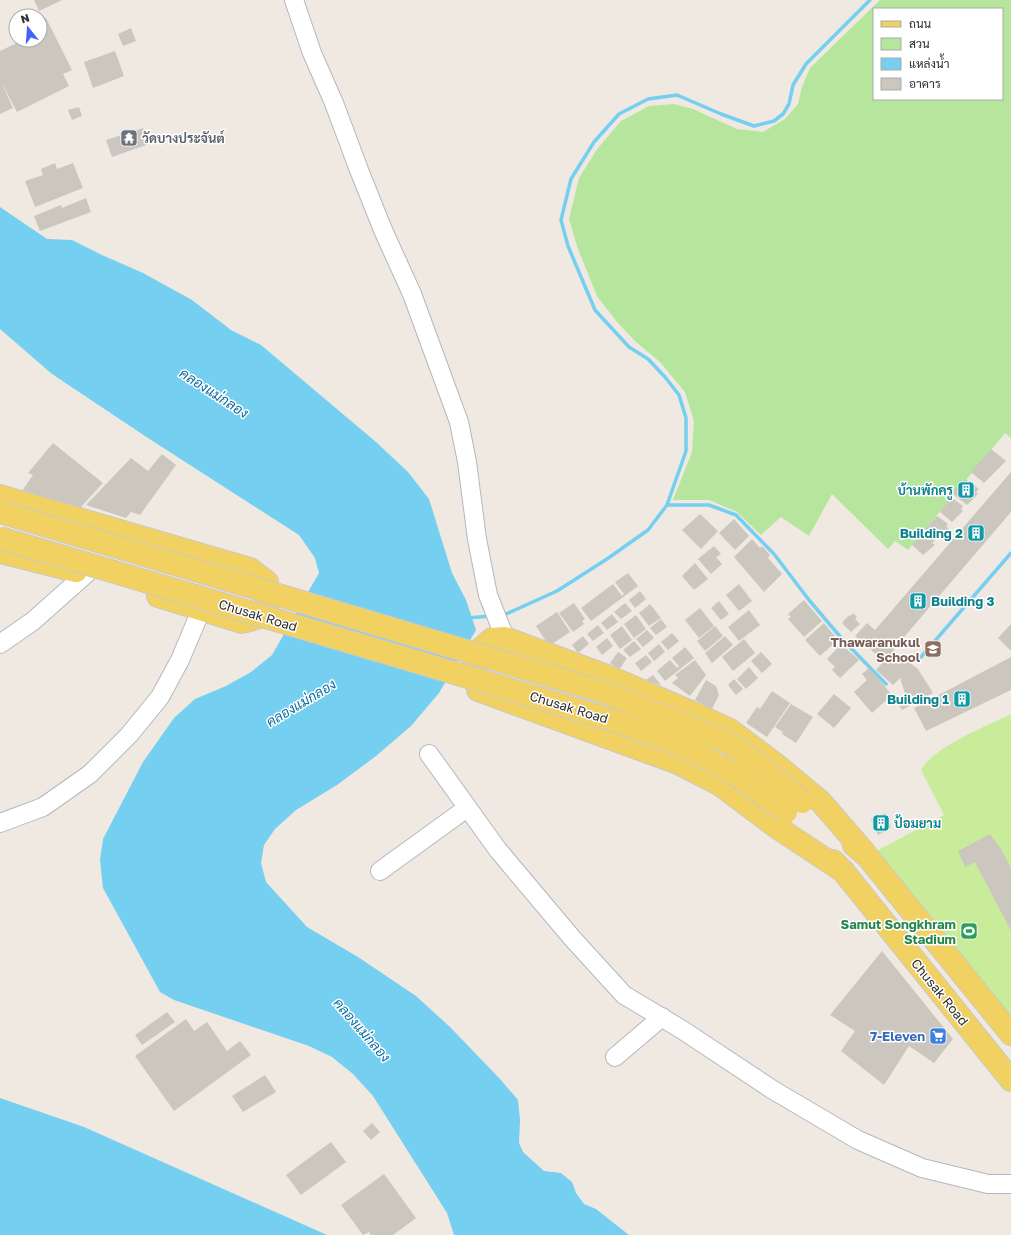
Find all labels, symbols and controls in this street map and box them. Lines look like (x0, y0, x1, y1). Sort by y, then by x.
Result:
north arrow (8, 8, 48, 48)
legend (873, 8, 1003, 100)
text: N (19, 11, 31, 25)
text: ถนน (909, 16, 932, 31)
text: สวน (909, 36, 930, 51)
text: แหล่งน้ำ (909, 53, 949, 71)
text: อาคาร (909, 76, 941, 91)
temple icon: วัดบางประจันต์ (119, 128, 139, 148)
place label: วัดบางประจันต์ (142, 129, 226, 146)
water label: คลองแม่กลอง (177, 364, 252, 421)
building icon: บ้านพักครู (956, 480, 976, 500)
place label: บ้านพักครู (898, 482, 954, 501)
building icon: Building 2 (966, 523, 986, 543)
place label: Building 2 (900, 525, 963, 541)
building icon: Building 3 (908, 591, 928, 611)
place label: Building 3 (931, 593, 994, 609)
street label: Chusak Road (217, 595, 299, 635)
place label: Thawaranukul School (831, 634, 921, 665)
school or university icon: Thawaranukul School (923, 639, 943, 659)
water label: คลองแม่กลอง (263, 675, 339, 730)
street label: Chusak Road (528, 687, 610, 727)
building icon: Building 1 (952, 689, 972, 709)
place label: Building 1 (887, 691, 949, 707)
building icon: ป้อมยาม (871, 813, 891, 833)
place label: ป้อมยาม (894, 814, 941, 831)
place label: Samut Songkhram Stadium (841, 916, 956, 947)
sports icon: Samut Songkhram Stadium (959, 921, 979, 941)
street label: Chusak Road (908, 955, 972, 1029)
water label: คลองแม่กลอง (330, 994, 395, 1065)
supermarket icon: 7-Eleven (928, 1026, 948, 1046)
place label: 7-Eleven (870, 1028, 925, 1044)

